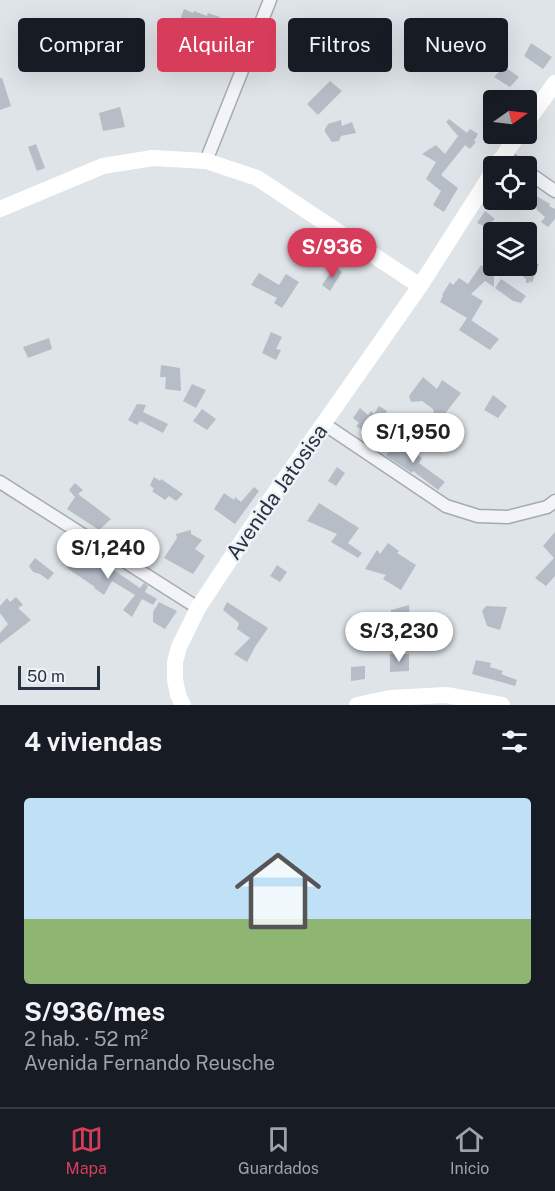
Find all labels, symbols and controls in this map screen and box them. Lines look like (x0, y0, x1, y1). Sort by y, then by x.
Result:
chip: Comprar (18, 18, 145, 72)
chip: Alquilar (157, 18, 276, 72)
chip: Filtros (288, 18, 392, 72)
chip: Nuevo (404, 18, 508, 72)
north arrow (483, 90, 537, 144)
map controls (483, 90, 537, 276)
button: locate (483, 156, 537, 210)
button: layers (483, 222, 537, 276)
pin: S/936 (290, 228, 374, 279)
text: S/936 (301, 235, 363, 259)
pin: S/1,950 (358, 413, 468, 464)
street label: Avenida Jatosisa (221, 419, 333, 564)
text: S/1,950 (375, 420, 451, 444)
pin: S/1,240 (53, 529, 163, 580)
text: S/1,240 (71, 536, 145, 560)
pin: S/3,230 (344, 612, 454, 663)
text: S/3,230 (359, 619, 439, 643)
scale bar (18, 663, 100, 690)
text: 50 m (27, 667, 65, 686)
icon: filters (498, 725, 531, 758)
text: 4 viviendas (24, 726, 162, 757)
icon: home (224, 837, 332, 945)
text: S/936/mes (24, 996, 165, 1027)
text: 2 hab. · 52 m² (24, 1027, 148, 1051)
text: Avenida Fernando Reusche (24, 1051, 275, 1075)
tab: Mapa (66, 1123, 107, 1178)
tab: Guardados (238, 1123, 319, 1178)
tab: Inicio (450, 1123, 489, 1178)

